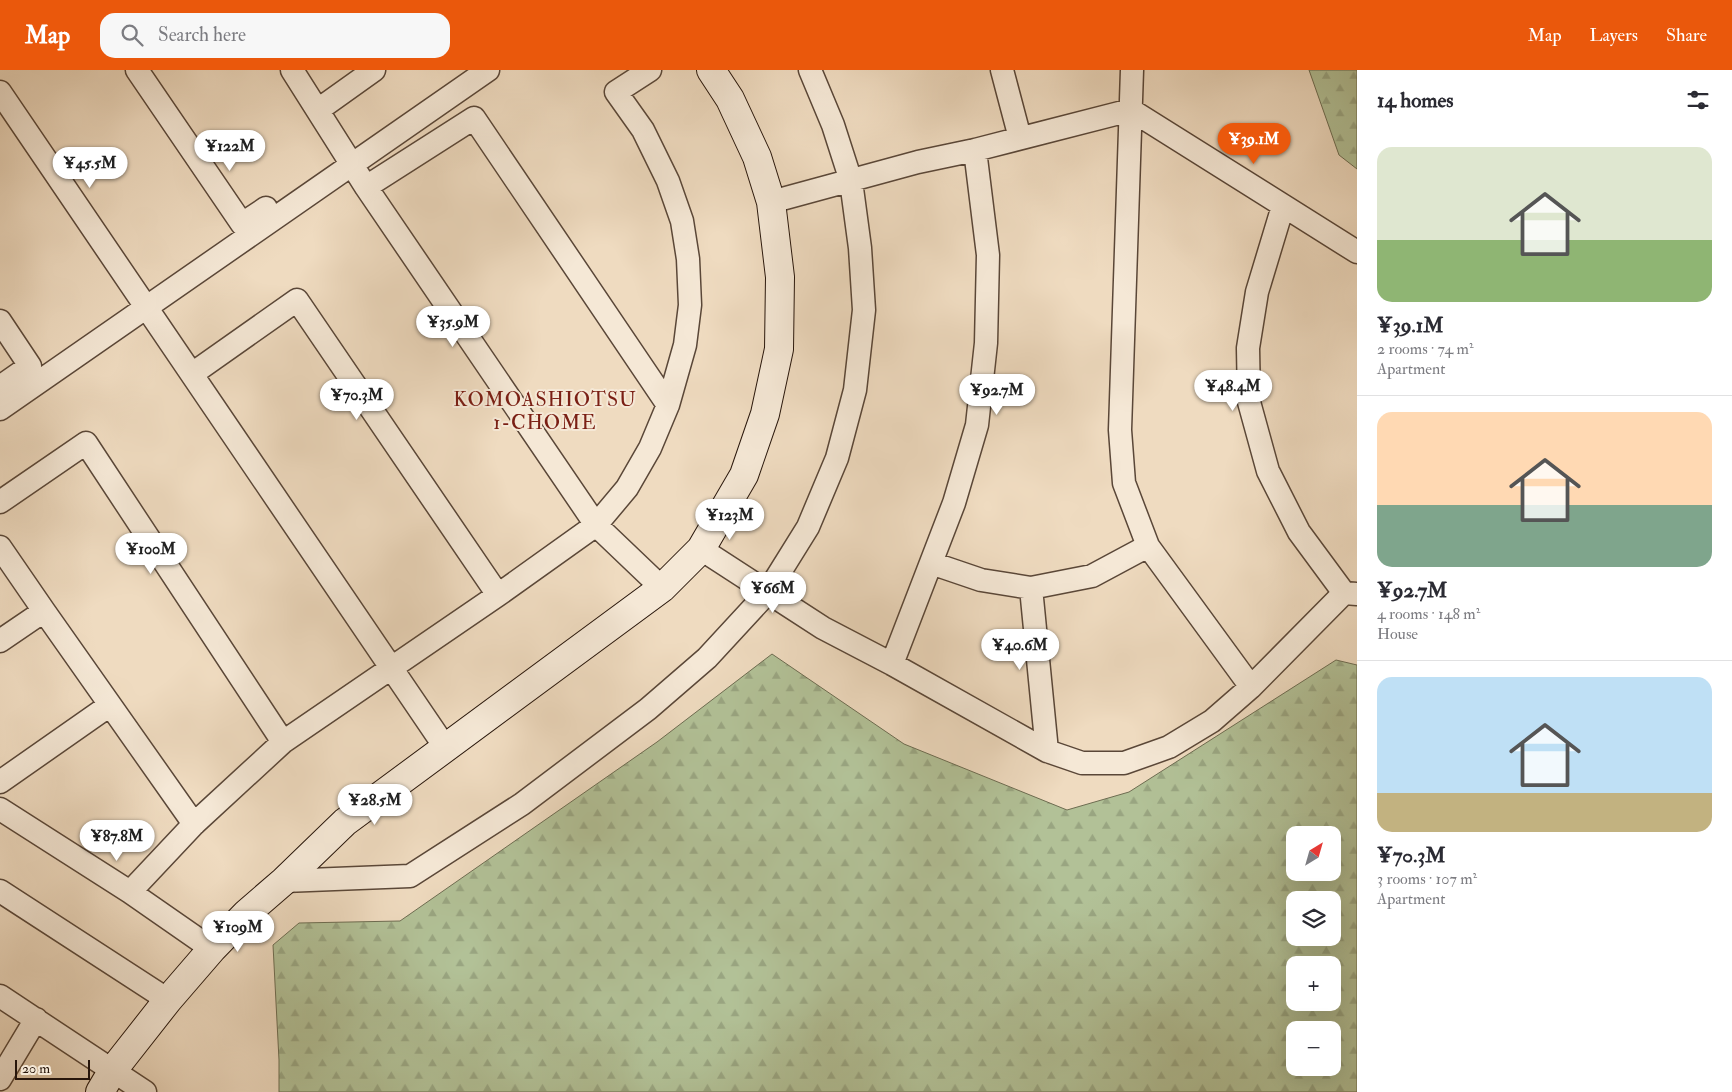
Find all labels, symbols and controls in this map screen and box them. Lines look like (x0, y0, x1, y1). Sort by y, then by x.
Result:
search box (100, 13, 450, 58)
text: Map (25, 20, 70, 51)
icon: search (118, 21, 146, 49)
text: Search here (158, 23, 246, 47)
text: Map (1528, 24, 1562, 47)
text: Layers (1590, 24, 1638, 47)
text: Share (1666, 24, 1707, 47)
icon: filters (1684, 86, 1712, 114)
text: 14 homes (1377, 87, 1454, 114)
pin: ¥39.1M (1213, 122, 1295, 165)
pin: ¥122M (195, 129, 265, 172)
text: ¥39.1M (1229, 129, 1279, 149)
text: ¥122M (205, 136, 255, 156)
pin: ¥45.5M (49, 146, 131, 189)
text: ¥45.5M (64, 153, 116, 173)
icon: home (1500, 179, 1590, 269)
pin: ¥35.9M (412, 306, 494, 348)
text: ¥35.9M (427, 312, 479, 332)
text: ¥39.1M (1377, 312, 1444, 339)
text: 2 rooms · 74 m² (1377, 339, 1473, 359)
text: Apartment (1377, 359, 1445, 379)
pin: ¥48.4M (1192, 370, 1274, 412)
pin: ¥92.7M (956, 374, 1038, 416)
text: ¥48.4M (1205, 376, 1261, 396)
pin: ¥70.3M (316, 378, 398, 421)
text: ¥92.7M (970, 380, 1024, 400)
text: ¥70.3M (331, 385, 383, 405)
district label: KOMOASHIOTSU 1-CHOME (453, 387, 637, 435)
icon: home (1500, 445, 1590, 535)
pin: ¥123M (695, 498, 765, 541)
text: ¥123M (706, 505, 754, 525)
pin: ¥100M (116, 532, 186, 575)
text: ¥100M (126, 539, 176, 559)
pin: ¥66M (743, 572, 803, 614)
text: ¥92.7M (1377, 577, 1447, 604)
text: ¥66M (751, 578, 795, 598)
text: 4 rooms · 148 m² (1377, 604, 1480, 624)
text: House (1377, 624, 1418, 644)
pin: ¥40.6M (979, 628, 1061, 671)
text: ¥40.6M (992, 635, 1048, 655)
icon: home (1500, 710, 1590, 800)
pin: ¥28.5M (334, 784, 416, 826)
text: ¥28.5M (348, 790, 402, 810)
pin: ¥87.8M (76, 820, 158, 862)
text: ¥87.8M (91, 826, 143, 846)
north arrow (1286, 826, 1341, 881)
map controls (1286, 826, 1341, 1076)
text: ¥70.3M (1377, 842, 1446, 869)
text: 3 rooms · 107 m² (1377, 869, 1477, 889)
text: Apartment (1377, 889, 1445, 909)
button: layers (1286, 891, 1341, 946)
pin: ¥109M (203, 910, 273, 953)
text: ¥109M (213, 917, 263, 937)
button: + (1286, 956, 1341, 1011)
button: − (1286, 1021, 1341, 1076)
scale bar (15, 1057, 90, 1080)
text: 20 m (22, 1060, 50, 1077)

